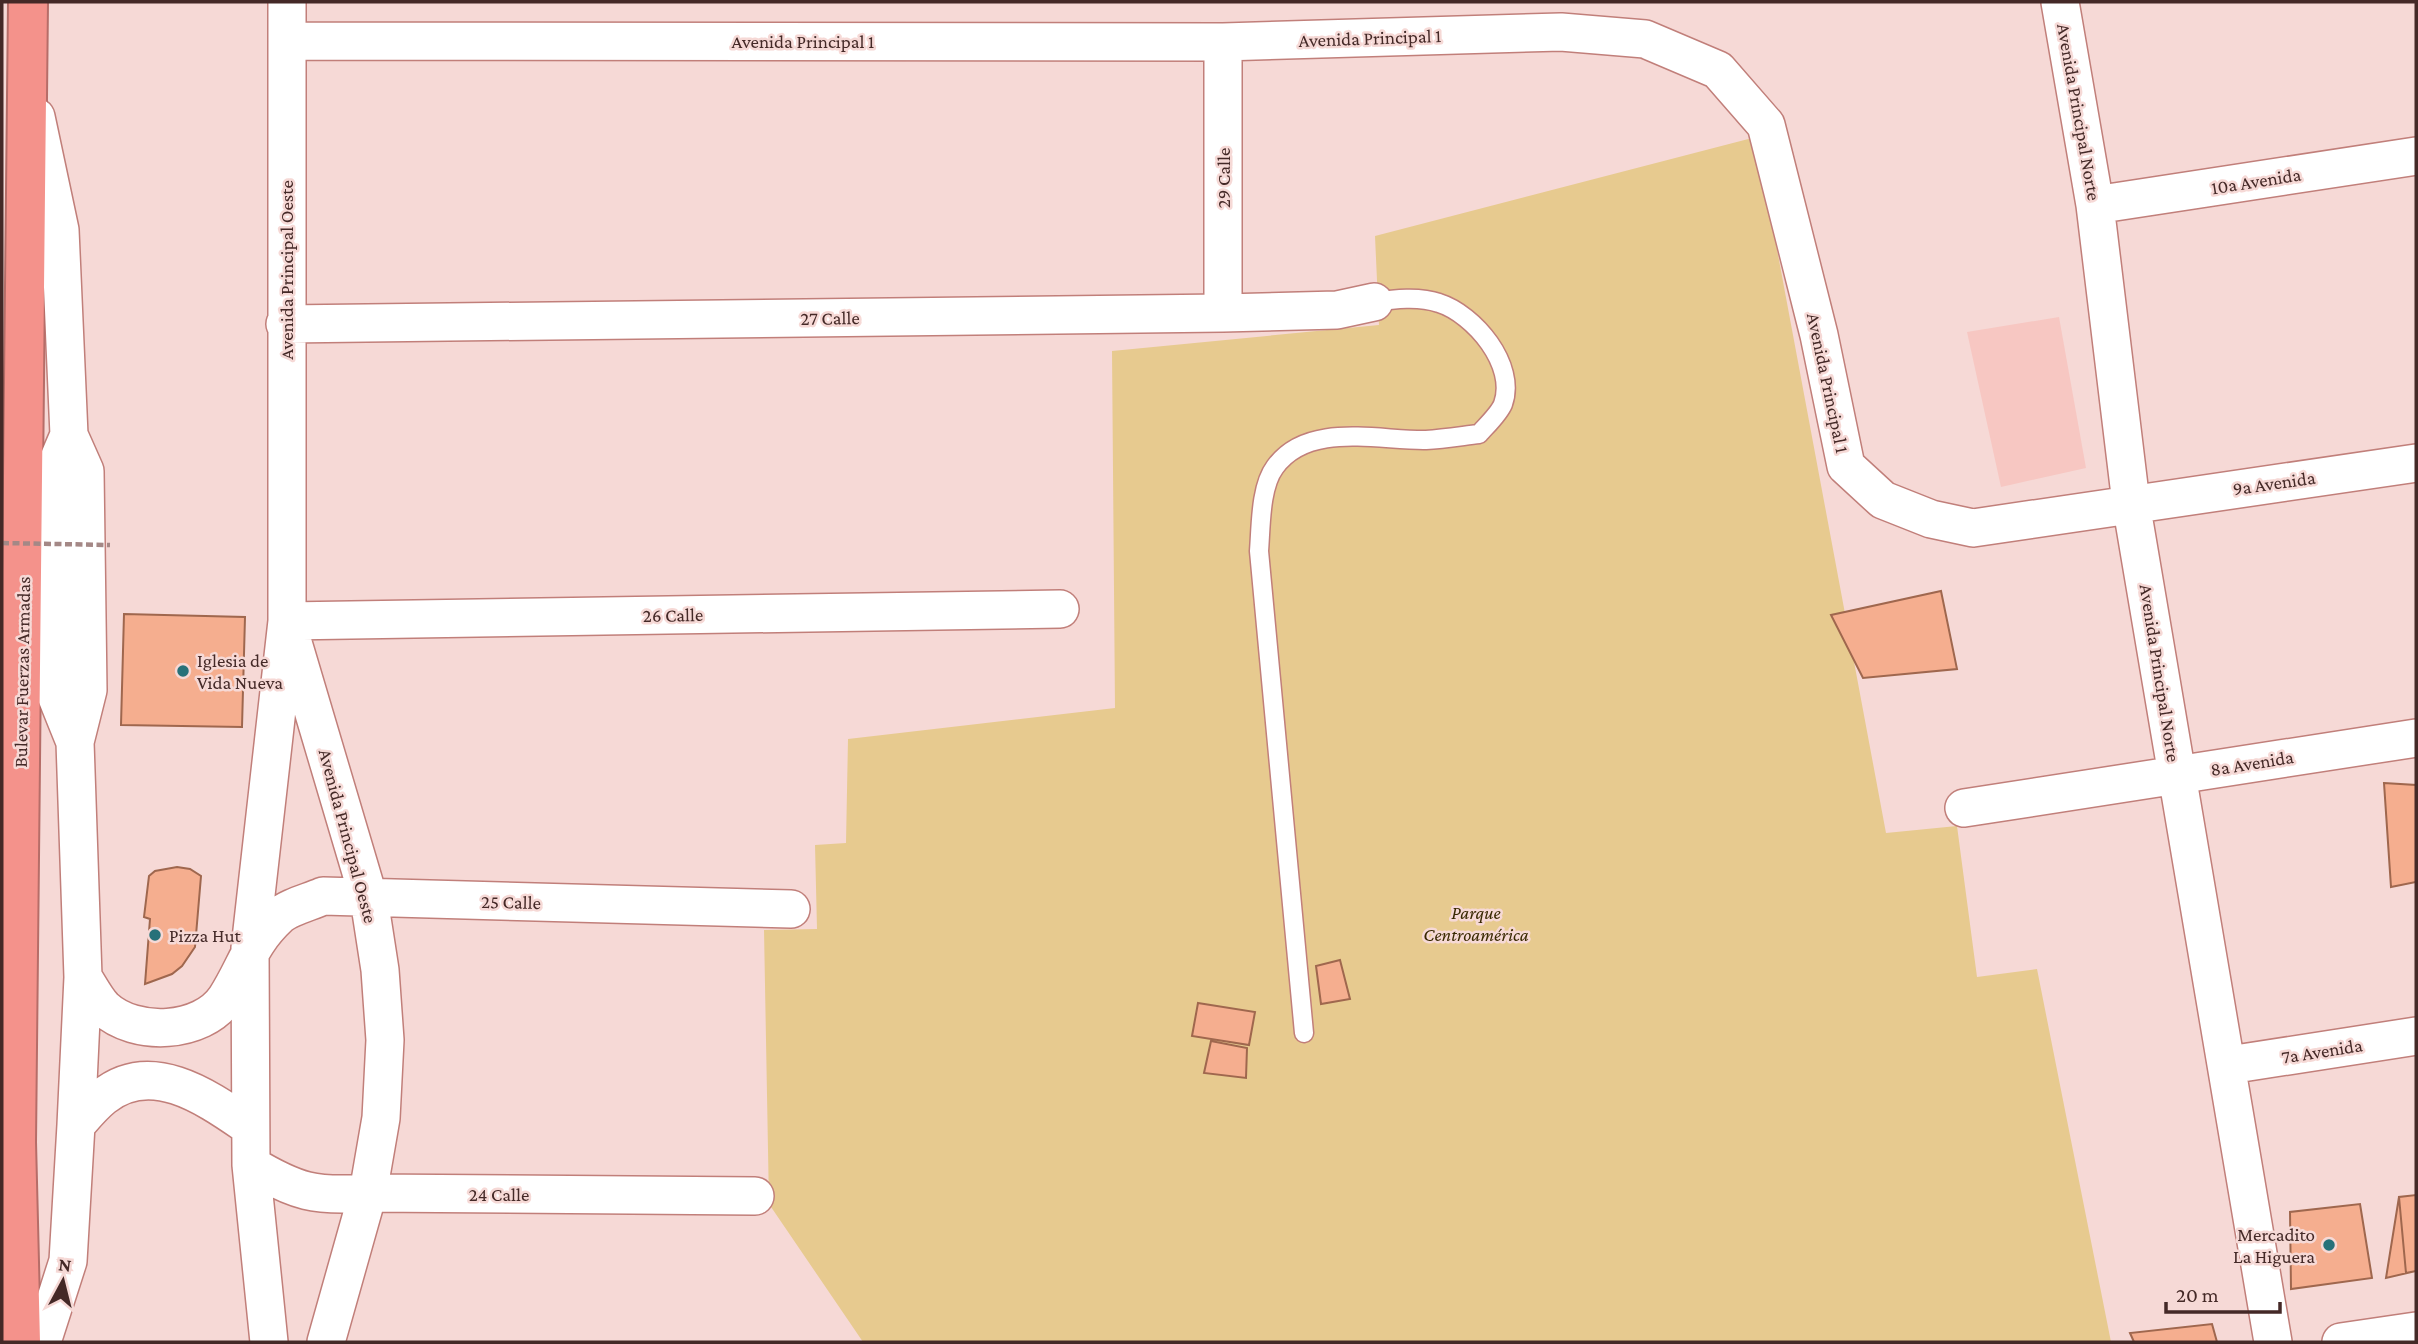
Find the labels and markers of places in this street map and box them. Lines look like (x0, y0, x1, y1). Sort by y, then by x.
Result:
place label: Iglesia de Vida Nueva (197, 650, 283, 693)
marker: Iglesia de Vida Nueva (175, 663, 191, 679)
place label: Pizza Hut (169, 925, 242, 946)
marker: Pizza Hut (147, 927, 163, 943)
place label: Mercadito La Higuera (2233, 1224, 2315, 1267)
marker: Mercadito La Higuera (2321, 1237, 2337, 1253)

